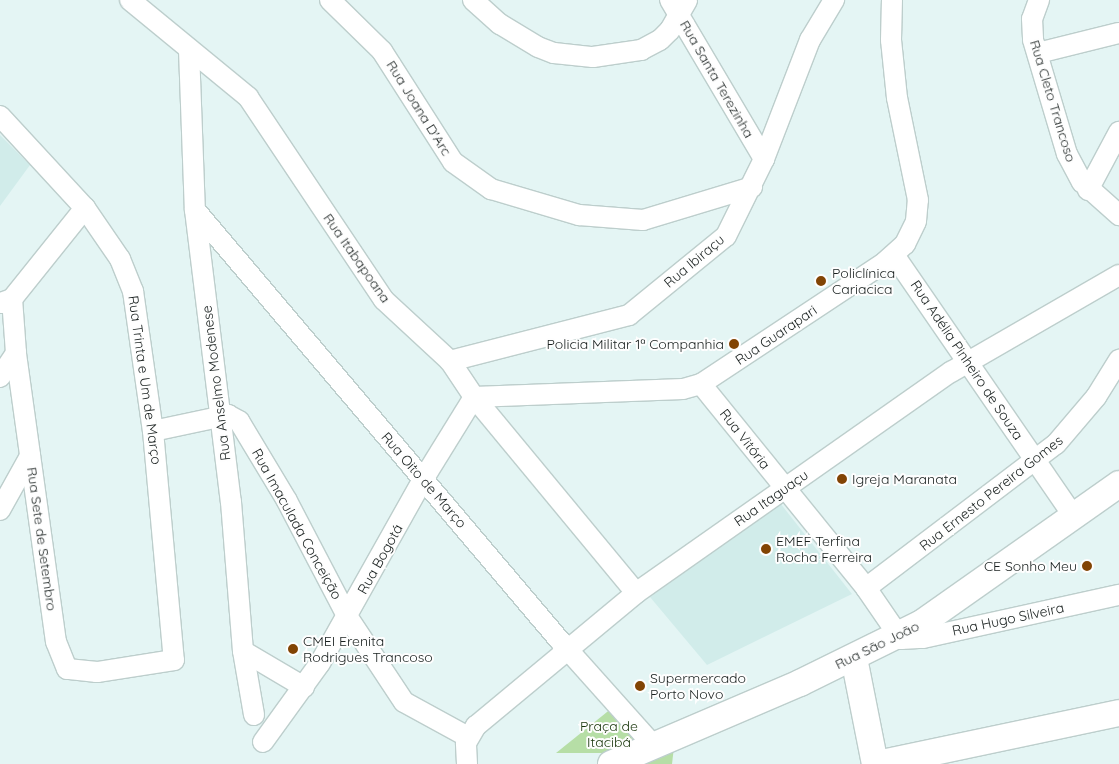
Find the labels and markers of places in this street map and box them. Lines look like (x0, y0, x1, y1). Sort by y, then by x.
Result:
place label: Policlínica Cariacica (832, 265, 895, 298)
marker: Policlínica Cariacica (814, 274, 828, 288)
place label: Policia Militar 1ª Companhia (547, 336, 724, 352)
marker: Policia Militar 1ª Companhia (728, 338, 740, 350)
place label: Igreja Maranata (852, 471, 957, 487)
marker: Igreja Maranata (836, 473, 848, 485)
place label: EMEF Terfina Rocha Ferreira (776, 533, 872, 566)
marker: EMEF Terfina Rocha Ferreira (760, 543, 772, 555)
place label: CE Sonho Meu (984, 558, 1077, 574)
marker: CE Sonho Meu (1081, 560, 1093, 572)
place label: CMEI Erenita Rodrigues Trancoso (303, 633, 433, 666)
marker: CMEI Erenita Rodrigues Trancoso (287, 643, 299, 655)
place label: Supermercado Porto Novo (650, 670, 746, 702)
marker: Supermercado Porto Novo (634, 680, 646, 692)

